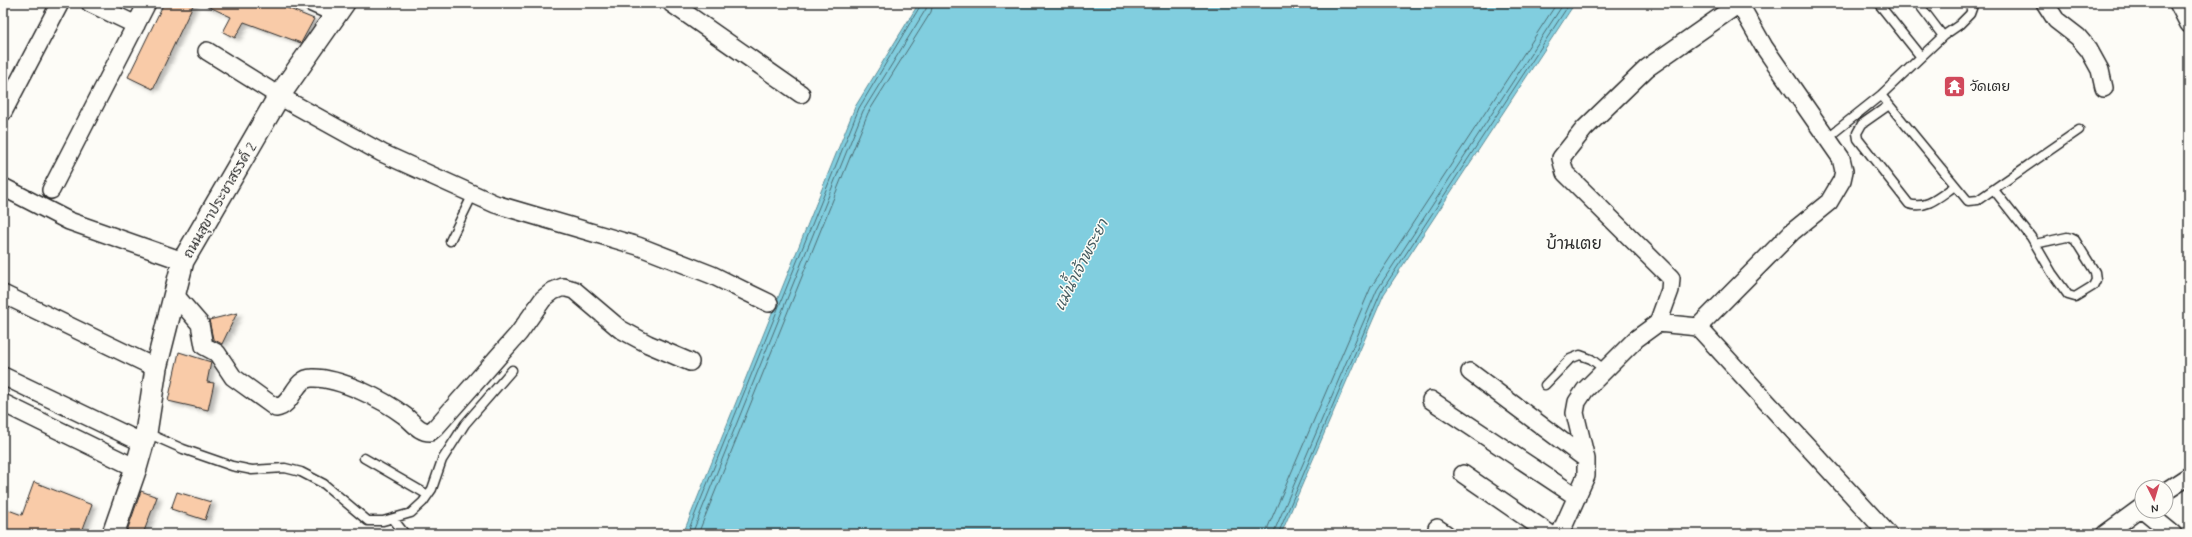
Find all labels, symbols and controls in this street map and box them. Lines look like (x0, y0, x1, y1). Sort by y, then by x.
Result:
temple icon: วัดเตย (1942, 73, 1968, 99)
place label: วัดเตย (1970, 78, 2010, 96)
street label: ถนนสุขาประชาสรรค์ 2 (178, 139, 261, 262)
water label: แม่น้ำเจ้าพระยา (1046, 213, 1114, 314)
district label: บ้านเตย (1546, 233, 1602, 255)
north arrow (2134, 479, 2174, 519)
text: N (2151, 501, 2159, 515)

